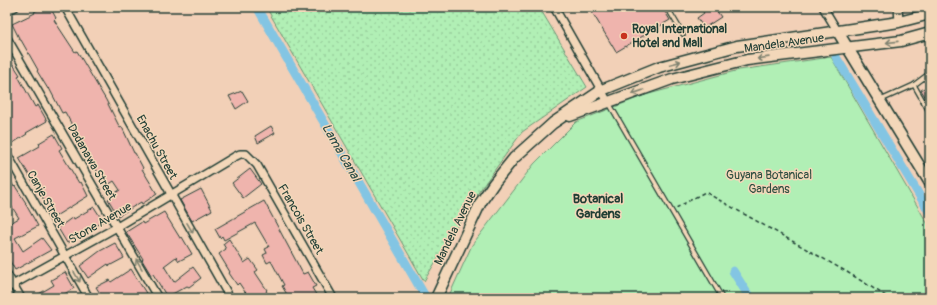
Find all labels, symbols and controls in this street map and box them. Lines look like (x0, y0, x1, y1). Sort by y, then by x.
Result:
place label: Royal International Hotel and Mall (632, 22, 727, 51)
street label: Mandela Avenue (743, 30, 825, 57)
marker: Royal International Hotel and Mall (619, 31, 629, 41)
one-way arrow (886, 39, 899, 46)
one-way arrow (757, 54, 770, 62)
one-way arrow (669, 59, 682, 66)
one-way arrow (632, 88, 644, 96)
street label: Enachu Street (133, 112, 181, 182)
water label: Lama Canal (318, 121, 365, 186)
street label: Dadanawa Street (64, 122, 119, 203)
street label: Canje Street (23, 168, 68, 231)
park label: Guyana Botanical Gardens (726, 168, 812, 197)
street label: Francois Street (274, 181, 327, 257)
street label: Mandela Avenue (431, 189, 480, 268)
district label: Botanical Gardens (573, 191, 623, 222)
street label: Stone Avenue (66, 199, 135, 248)
one-way arrow (186, 222, 194, 234)
one-way arrow (134, 258, 142, 270)
one-way arrow (73, 271, 81, 283)

